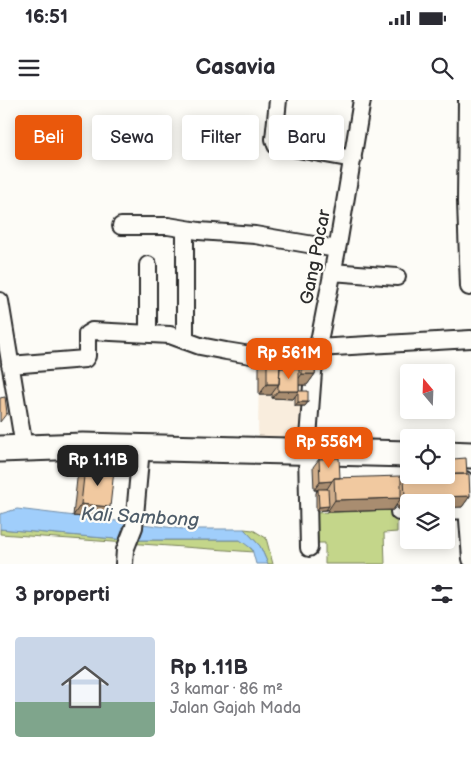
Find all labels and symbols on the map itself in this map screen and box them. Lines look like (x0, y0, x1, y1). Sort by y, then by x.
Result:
street label: Gang Pacar (296, 207, 335, 306)
pin: Rp 561M (243, 338, 335, 380)
north arrow (400, 364, 455, 419)
pin: Rp 556M (283, 426, 375, 469)
pin: Rp 1.11B (46, 444, 150, 487)
water label: Kali Sambong (80, 503, 200, 532)

